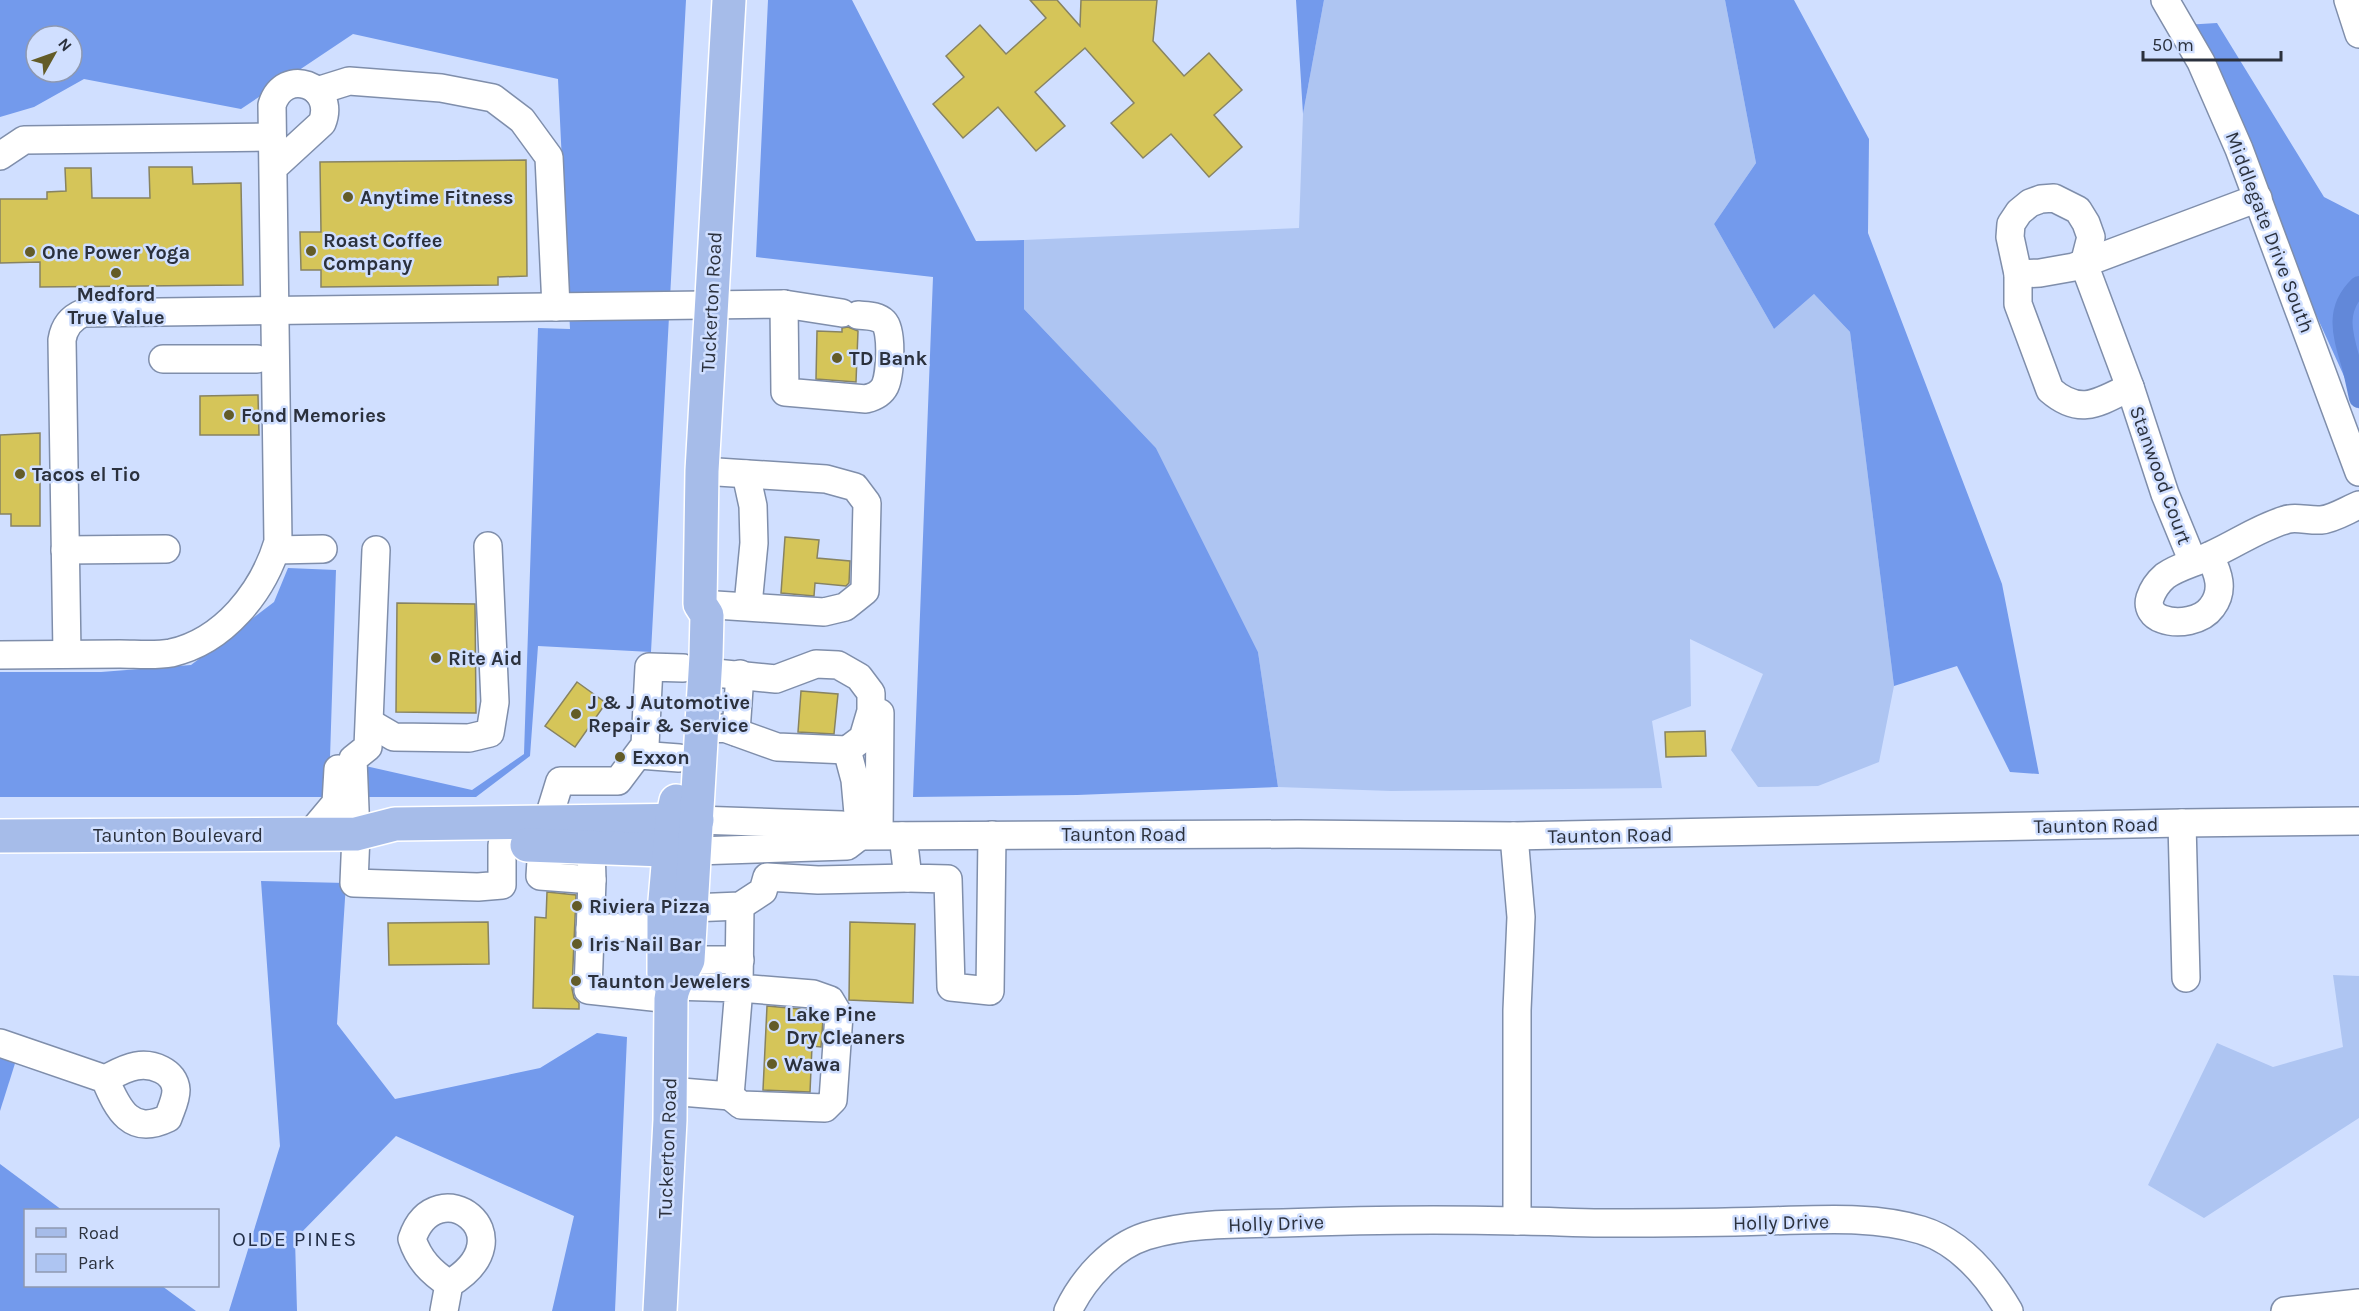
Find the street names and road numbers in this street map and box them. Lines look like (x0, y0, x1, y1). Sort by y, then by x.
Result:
street label: Middlegate Drive South (2221, 128, 2319, 336)
street label: Tuckerton Road (696, 231, 727, 373)
street label: Stanwood Court (2125, 403, 2196, 548)
street label: Taunton Road (2033, 813, 2159, 838)
street label: Taunton Road (1062, 823, 1186, 846)
street label: Taunton Road (1547, 823, 1673, 848)
street label: Taunton Boulevard (93, 824, 263, 847)
street label: Tuckerton Road (654, 1077, 681, 1219)
street label: Holly Drive (1228, 1210, 1325, 1237)
street label: Holly Drive (1733, 1210, 1829, 1235)

